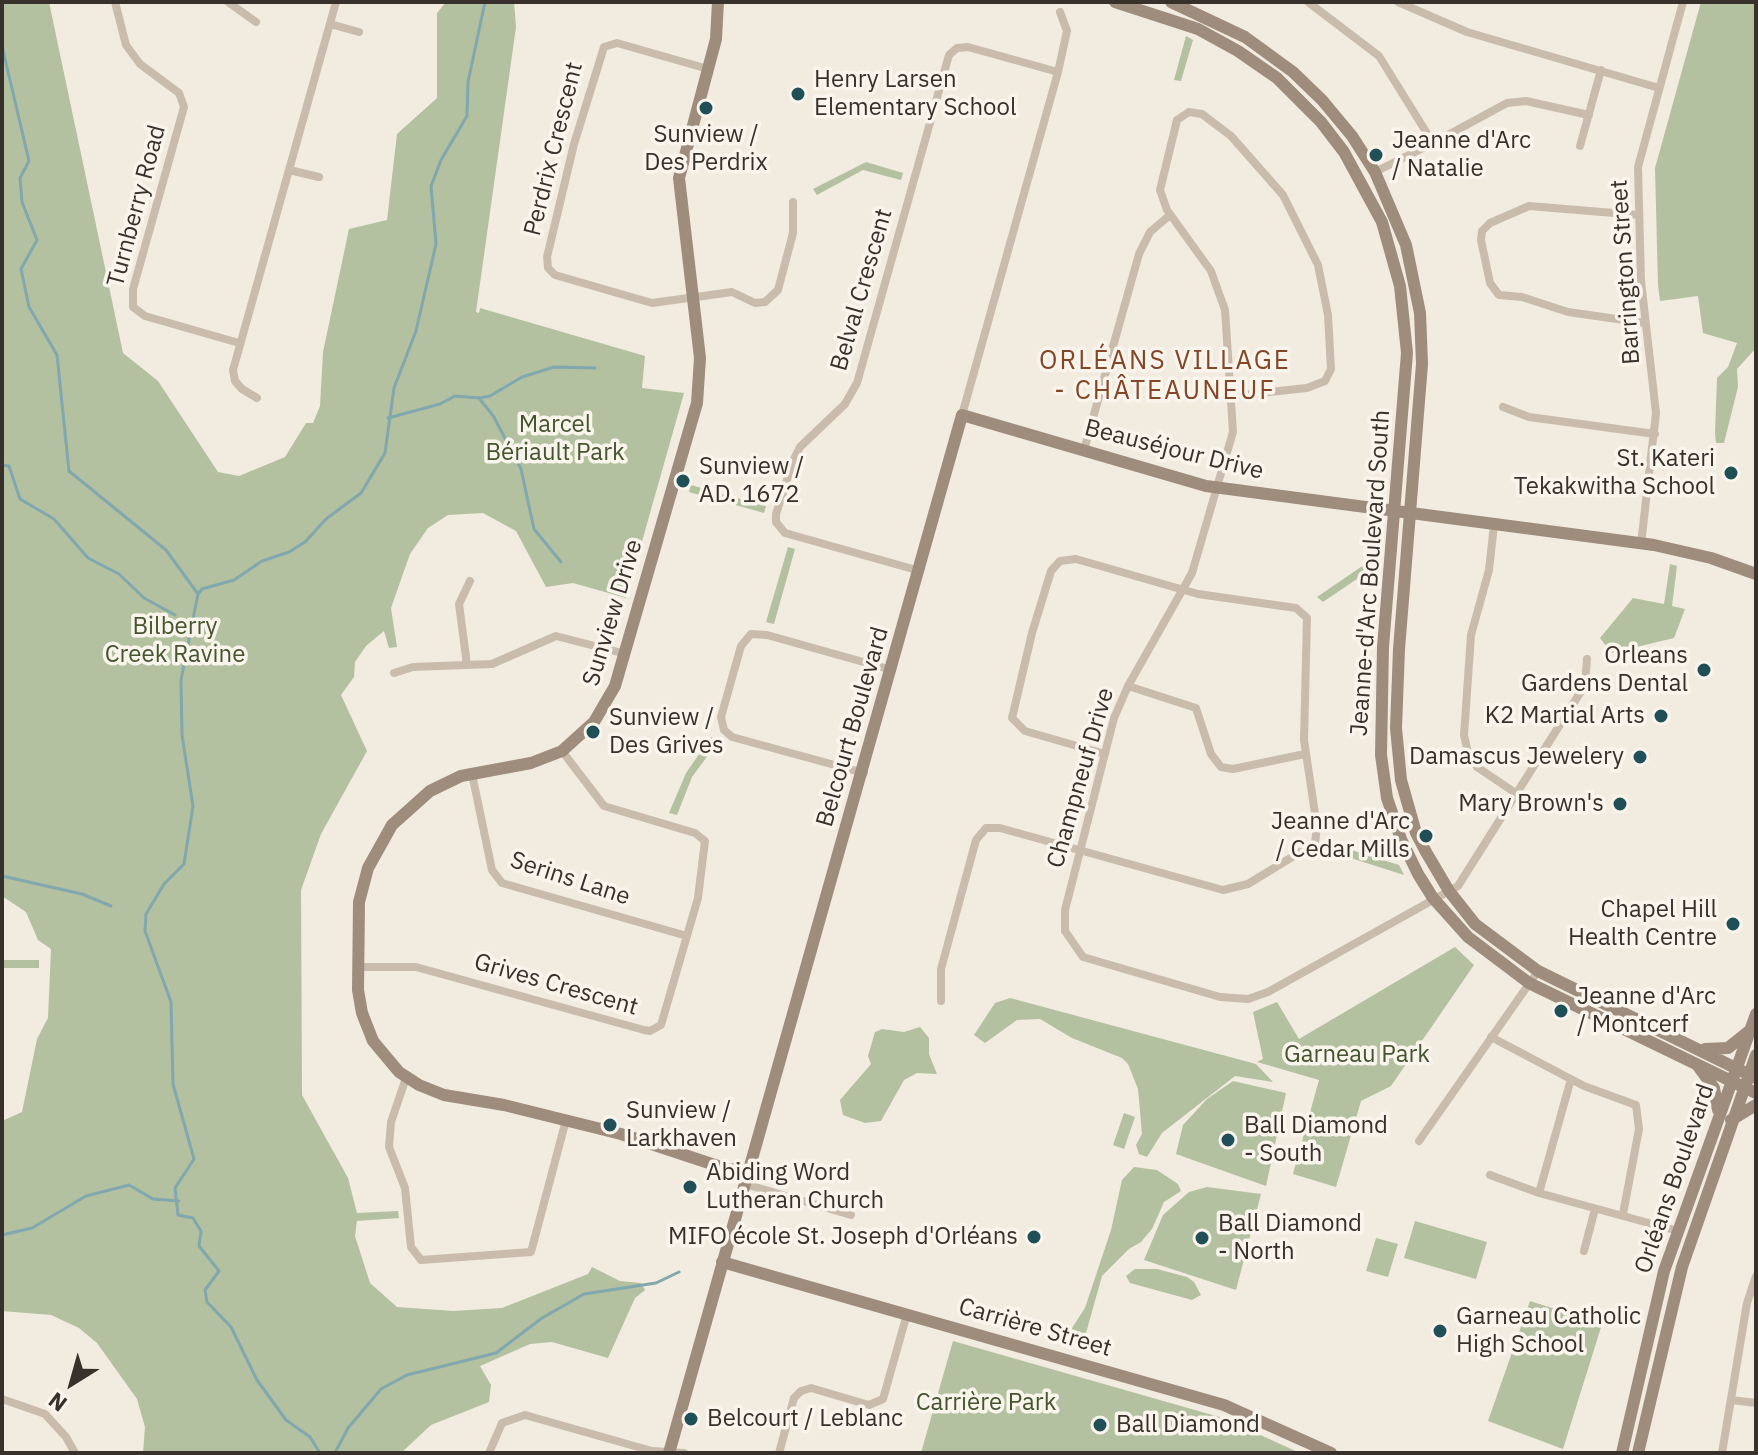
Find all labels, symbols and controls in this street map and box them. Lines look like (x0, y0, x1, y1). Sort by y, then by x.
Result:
street label: Perdrix Crescent (518, 59, 590, 239)
place label: Henry Larsen Elementary School (814, 66, 1016, 122)
marker: Henry Larsen Elementary School (789, 85, 807, 103)
marker: Sunview / Des Perdrix (697, 99, 715, 117)
place label: Sunview / Des Perdrix (644, 121, 768, 177)
street label: Turnberry Road (102, 122, 172, 290)
place label: Jeanne d'Arc / Natalie (1392, 127, 1531, 183)
marker: Jeanne d'Arc / Natalie (1367, 146, 1385, 164)
street label: Barrington Street (1605, 179, 1647, 365)
street label: Belval Crescent (825, 206, 899, 374)
district label: ORLÉANS VILLAGE - CHÂTEAUNEUF (1039, 345, 1291, 406)
street label: Jeanne-d'Arc Boulevard South (1345, 409, 1397, 737)
park label: Marcel Bériault Park (485, 411, 625, 467)
street label: Beauséjour Drive (1082, 414, 1266, 486)
place label: St. Kateri Tekakwitha School (1514, 445, 1715, 501)
place label: Sunview / AD. 1672 (699, 453, 804, 509)
marker: St. Kateri Tekakwitha School (1722, 464, 1740, 482)
marker: Sunview / AD. 1672 (674, 472, 692, 490)
street label: Sunview Drive (577, 536, 649, 690)
park label: Bilberry Creek Ravine (105, 613, 245, 669)
street label: Belcourt Boulevard (811, 624, 895, 830)
place label: Orleans Gardens Dental (1521, 642, 1688, 698)
marker: Orleans Gardens Dental (1695, 661, 1713, 679)
street label: Champneuf Drive (1042, 685, 1120, 871)
place label: K2 Martial Arts (1485, 702, 1645, 730)
place label: Sunview / Des Grives (609, 704, 724, 760)
marker: K2 Martial Arts (1652, 707, 1670, 725)
marker: Sunview / Des Grives (584, 723, 602, 741)
place label: Damascus Jewelery (1409, 743, 1624, 771)
marker: Damascus Jewelery (1631, 748, 1649, 766)
place label: Mary Brown's (1458, 790, 1604, 818)
marker: Mary Brown's (1611, 795, 1629, 813)
place label: Jeanne d'Arc / Cedar Mills (1271, 808, 1410, 864)
marker: Jeanne d'Arc / Cedar Mills (1417, 827, 1435, 845)
street label: Serins Lane (506, 846, 634, 912)
place label: Chapel Hill Health Centre (1568, 896, 1717, 952)
marker: Chapel Hill Health Centre (1724, 915, 1742, 933)
street label: Grives Crescent (471, 948, 641, 1022)
place label: Jeanne d'Arc / Montcerf (1577, 983, 1716, 1039)
marker: Jeanne d'Arc / Montcerf (1552, 1002, 1570, 1020)
park label: Garneau Park (1284, 1041, 1430, 1069)
street label: Orléans Boulevard (1629, 1080, 1721, 1278)
place label: Sunview / Larkhaven (626, 1097, 737, 1153)
place label: Ball Diamond - South (1244, 1112, 1388, 1168)
marker: Sunview / Larkhaven (601, 1116, 619, 1134)
marker: Ball Diamond - South (1219, 1131, 1237, 1149)
place label: Abiding Word Lutheran Church (706, 1159, 884, 1215)
marker: Abiding Word Lutheran Church (681, 1178, 699, 1196)
place label: Ball Diamond - North (1218, 1210, 1362, 1266)
place label: MIFO école St. Joseph d'Orléans (668, 1223, 1018, 1251)
marker: MIFO école St. Joseph d'Orléans (1025, 1228, 1043, 1246)
marker: Ball Diamond - North (1193, 1229, 1211, 1247)
street label: Carrière Street (955, 1292, 1115, 1364)
place label: Garneau Catholic High School (1456, 1303, 1641, 1359)
marker: Garneau Catholic High School (1431, 1322, 1449, 1340)
north arrow (32, 1343, 112, 1423)
text: N (42, 1386, 72, 1419)
park label: Carrière Park (916, 1389, 1056, 1417)
place label: Belcourt / Leblanc (707, 1405, 903, 1433)
marker: Belcourt / Leblanc (682, 1410, 700, 1428)
place label: Ball Diamond (1116, 1411, 1260, 1439)
marker: Ball Diamond (1091, 1416, 1109, 1434)

